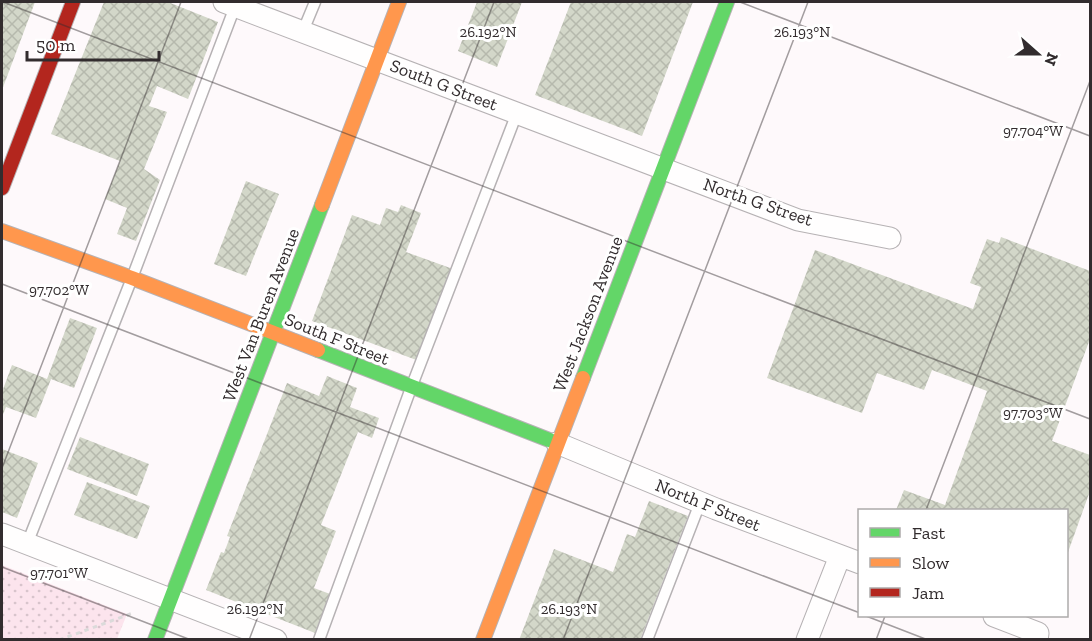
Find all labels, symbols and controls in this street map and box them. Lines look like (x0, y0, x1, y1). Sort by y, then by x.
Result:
text: 26.192°N (459, 23, 517, 41)
text: 26.193°N (774, 23, 830, 41)
scale bar (27, 24, 159, 62)
north arrow (1008, 24, 1068, 84)
text: 50 m (36, 34, 76, 56)
text: N (1040, 50, 1063, 68)
street label: South G Street (387, 54, 501, 116)
text: 97.704°W (1003, 122, 1063, 140)
street label: North G Street (700, 173, 816, 231)
street label: West Van Buren Avenue (218, 225, 304, 405)
street label: West Jackson Avenue (548, 233, 628, 395)
text: 97.702°W (29, 281, 89, 299)
street label: South F Street (282, 308, 393, 370)
text: 97.703°W (1003, 404, 1063, 422)
street label: North F Street (652, 474, 764, 536)
legend (858, 509, 1068, 617)
text: Fast (912, 522, 945, 544)
text: Slow (912, 552, 949, 574)
text: 97.701°W (30, 564, 88, 582)
text: Jam (912, 582, 944, 604)
text: 26.192°N (226, 600, 284, 618)
text: 26.193°N (541, 600, 597, 618)

